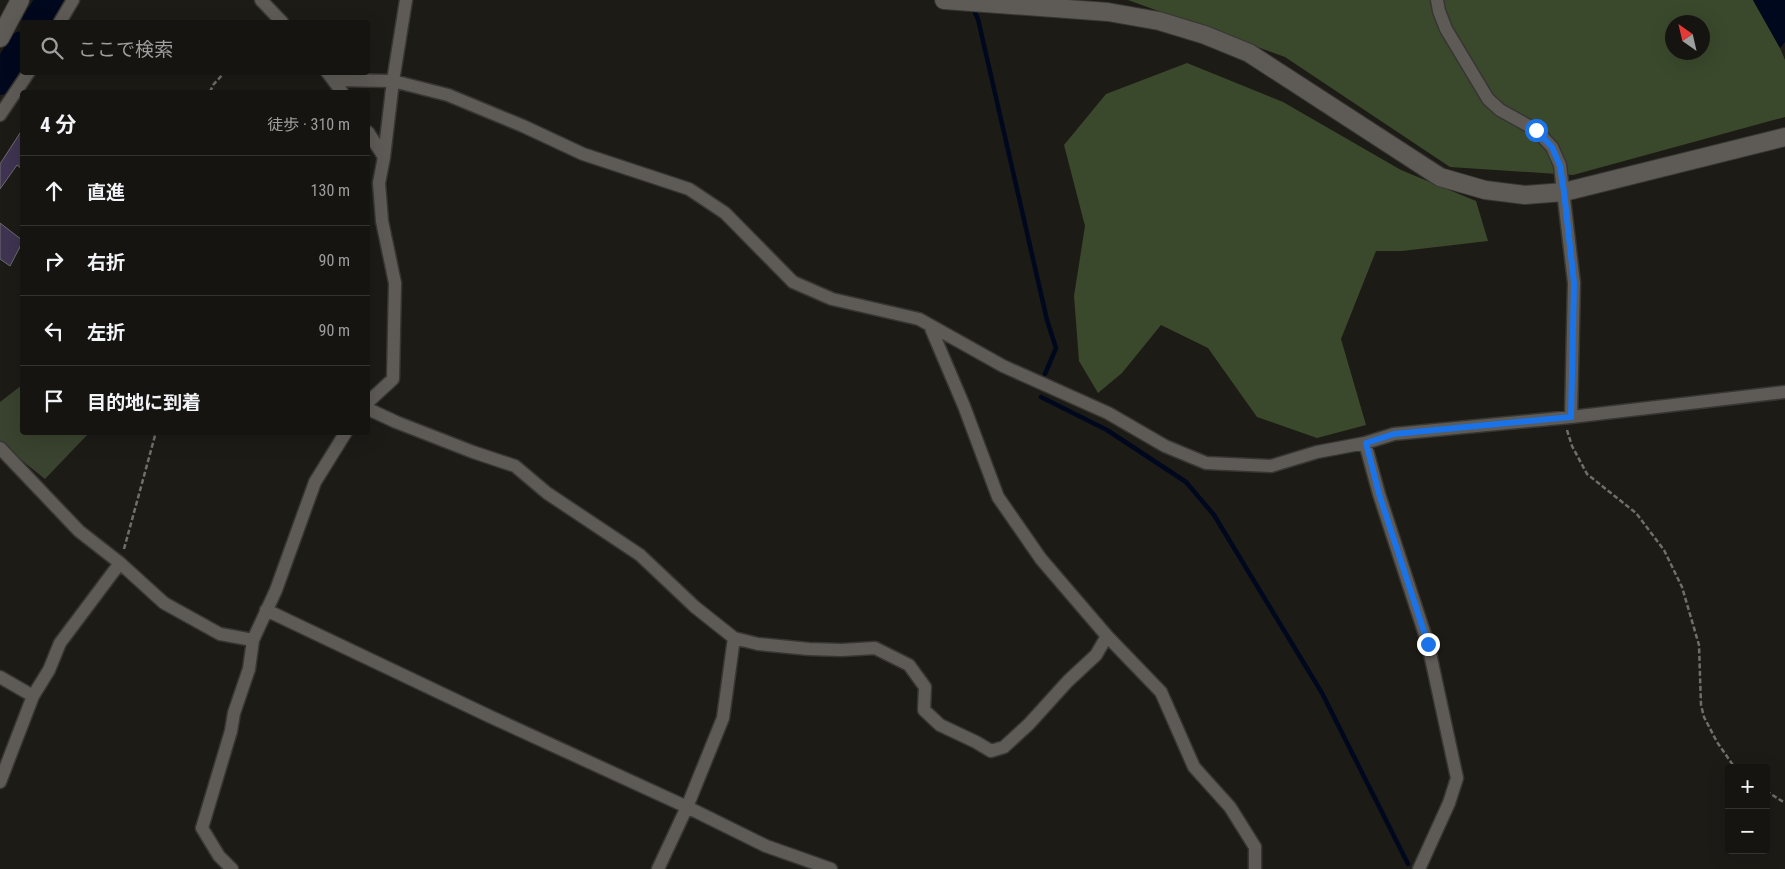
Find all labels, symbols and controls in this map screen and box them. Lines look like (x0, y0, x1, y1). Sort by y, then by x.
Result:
north arrow (1665, 15, 1710, 60)
search box (20, 20, 370, 75)
icon: search (38, 34, 66, 62)
text: ここで検索 (78, 38, 173, 61)
text: 4 分 (40, 113, 76, 137)
text: 徒歩 · 310 m (267, 115, 350, 134)
route start (1525, 119, 1548, 142)
icon: ahead (40, 177, 68, 205)
text: 直進 (87, 181, 125, 204)
text: 130 m (311, 181, 350, 200)
icon: right (40, 247, 68, 275)
text: 右折 (87, 251, 125, 274)
text: 90 m (318, 251, 350, 270)
icon: left (40, 317, 68, 345)
text: 左折 (87, 321, 125, 344)
text: 90 m (318, 321, 350, 340)
icon: arrive (40, 387, 68, 415)
text: 目的地に到着 (87, 391, 201, 414)
route end (1417, 633, 1440, 656)
map controls (1725, 764, 1770, 854)
button: + (1725, 764, 1770, 809)
button: − (1725, 809, 1770, 854)

